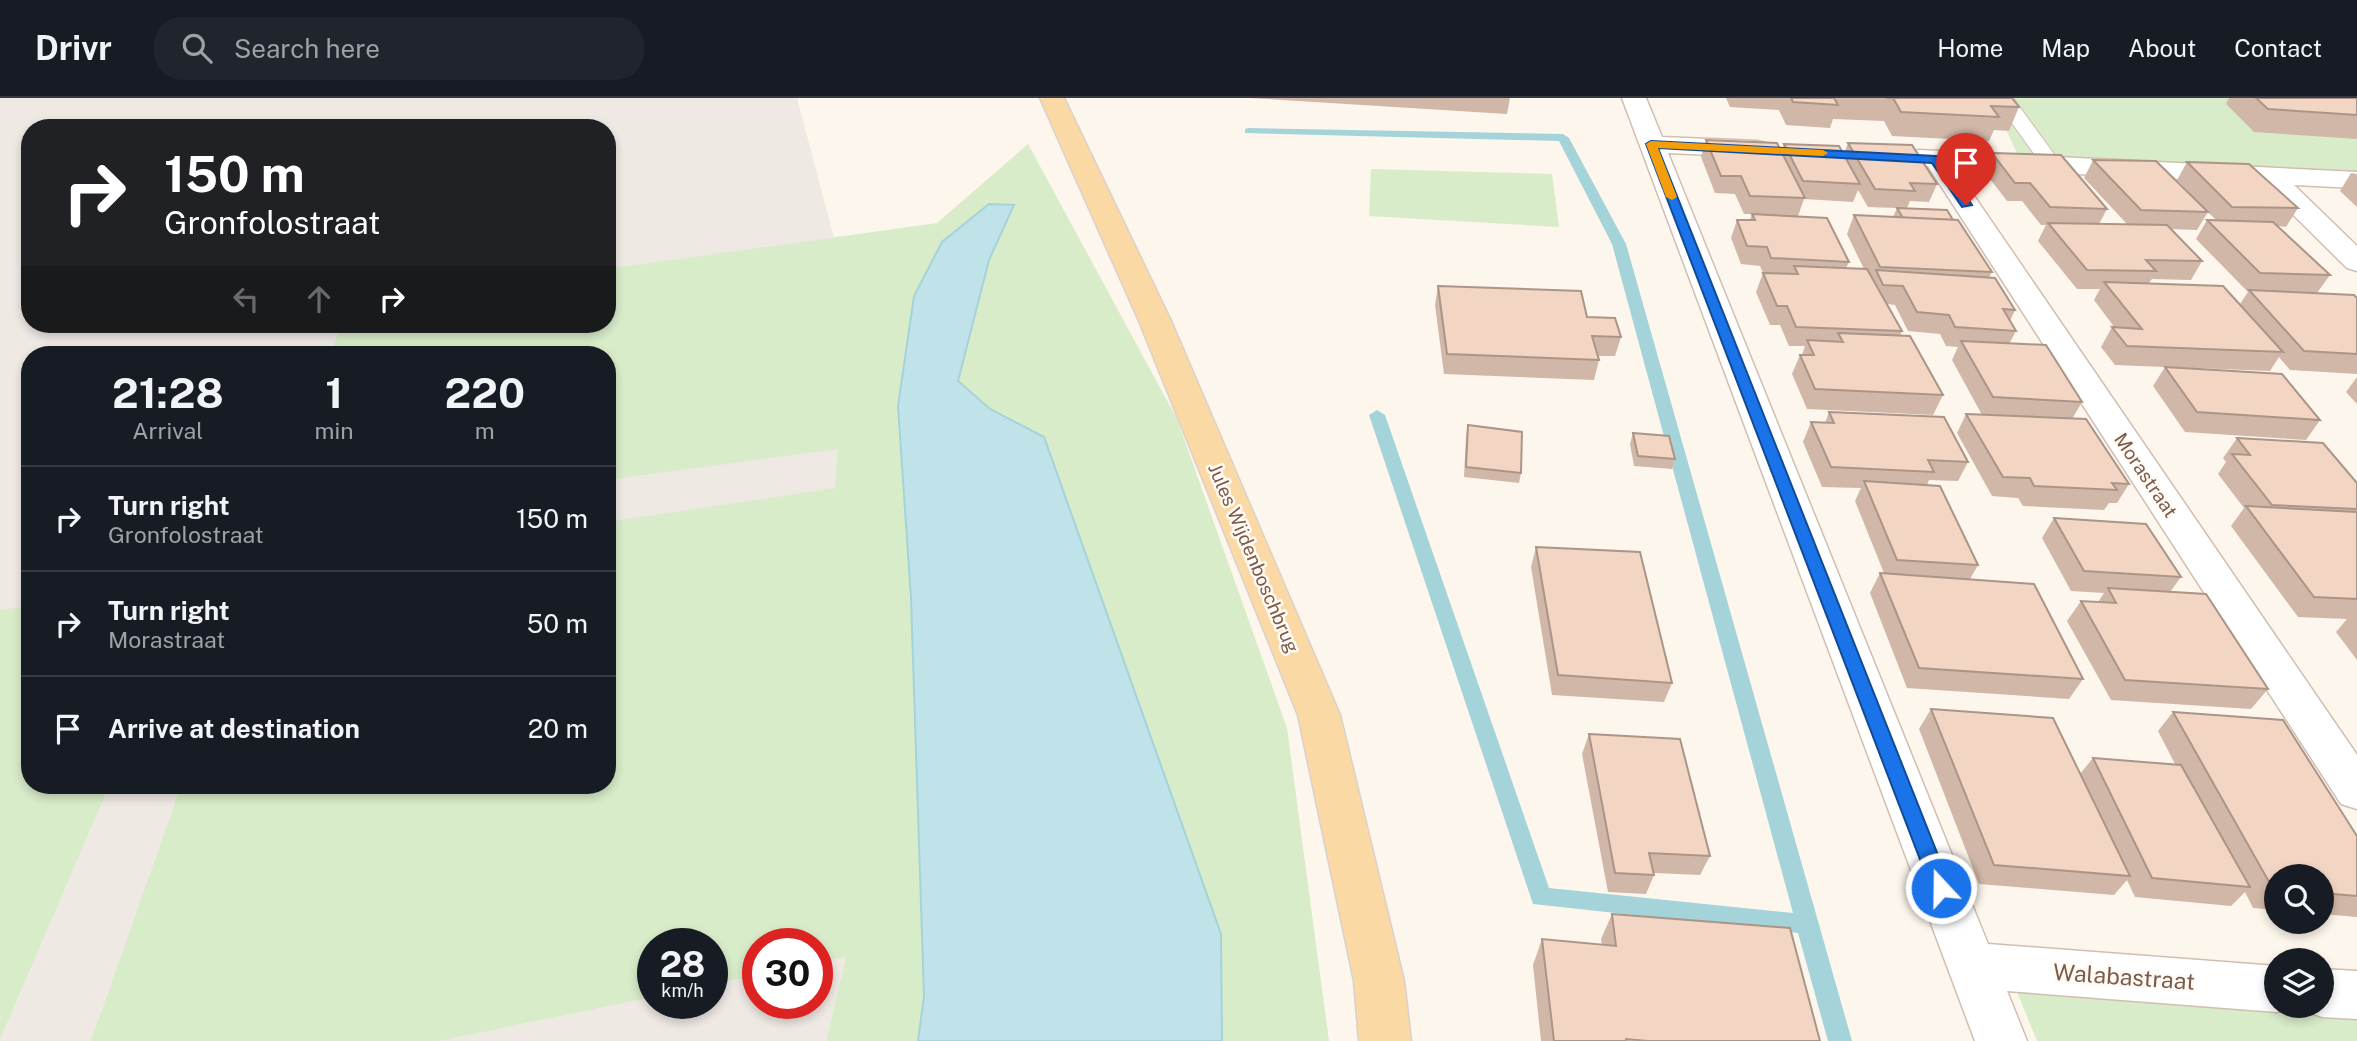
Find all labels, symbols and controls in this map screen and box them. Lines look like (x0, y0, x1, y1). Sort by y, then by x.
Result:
search box (154, 17, 644, 80)
text: Drivr (35, 29, 112, 67)
icon: search (178, 29, 216, 67)
text: Search here (234, 33, 380, 64)
text: Home (1937, 34, 2003, 62)
text: Map (2041, 34, 2090, 62)
text: About (2128, 34, 2196, 62)
text: Contact (2234, 34, 2322, 62)
pin (1936, 133, 1996, 205)
icon: arrive (1947, 144, 1985, 182)
text: 150 m (164, 145, 305, 203)
icon: right (49, 147, 140, 238)
text: Gronfolostraat (164, 204, 381, 241)
icon: left (227, 280, 265, 318)
icon: ahead (300, 280, 338, 318)
icon: right (373, 280, 411, 318)
text: 21:28 (112, 368, 224, 417)
text: 1 (325, 368, 343, 417)
text: 220 (445, 368, 525, 417)
text: Arrival (132, 417, 203, 444)
text: min (315, 417, 354, 444)
text: m (475, 417, 495, 444)
street label: Morastraat (2110, 429, 2182, 521)
street label: Jules Wijdenboschbrug (1204, 460, 1304, 656)
text: Turn right (108, 490, 230, 521)
icon: right (49, 500, 87, 538)
text: 150 m (516, 503, 588, 534)
text: Gronfolostraat (108, 521, 264, 548)
text: Turn right (108, 595, 230, 626)
icon: right (49, 605, 87, 643)
text: 50 m (527, 608, 588, 639)
text: Morastraat (108, 626, 225, 653)
icon: arrive (49, 710, 87, 748)
text: Arrive at destination (108, 713, 360, 744)
text: 20 m (528, 713, 588, 744)
position arrow (1904, 851, 1978, 925)
map controls (2264, 864, 2334, 1018)
button: search (2264, 864, 2334, 934)
speed limit sign: 30 (742, 928, 833, 1019)
text: 28 (660, 944, 705, 985)
button: layers (2264, 948, 2334, 1018)
street label: Walabastraat (2052, 958, 2196, 995)
text: km/h (661, 980, 704, 1001)

